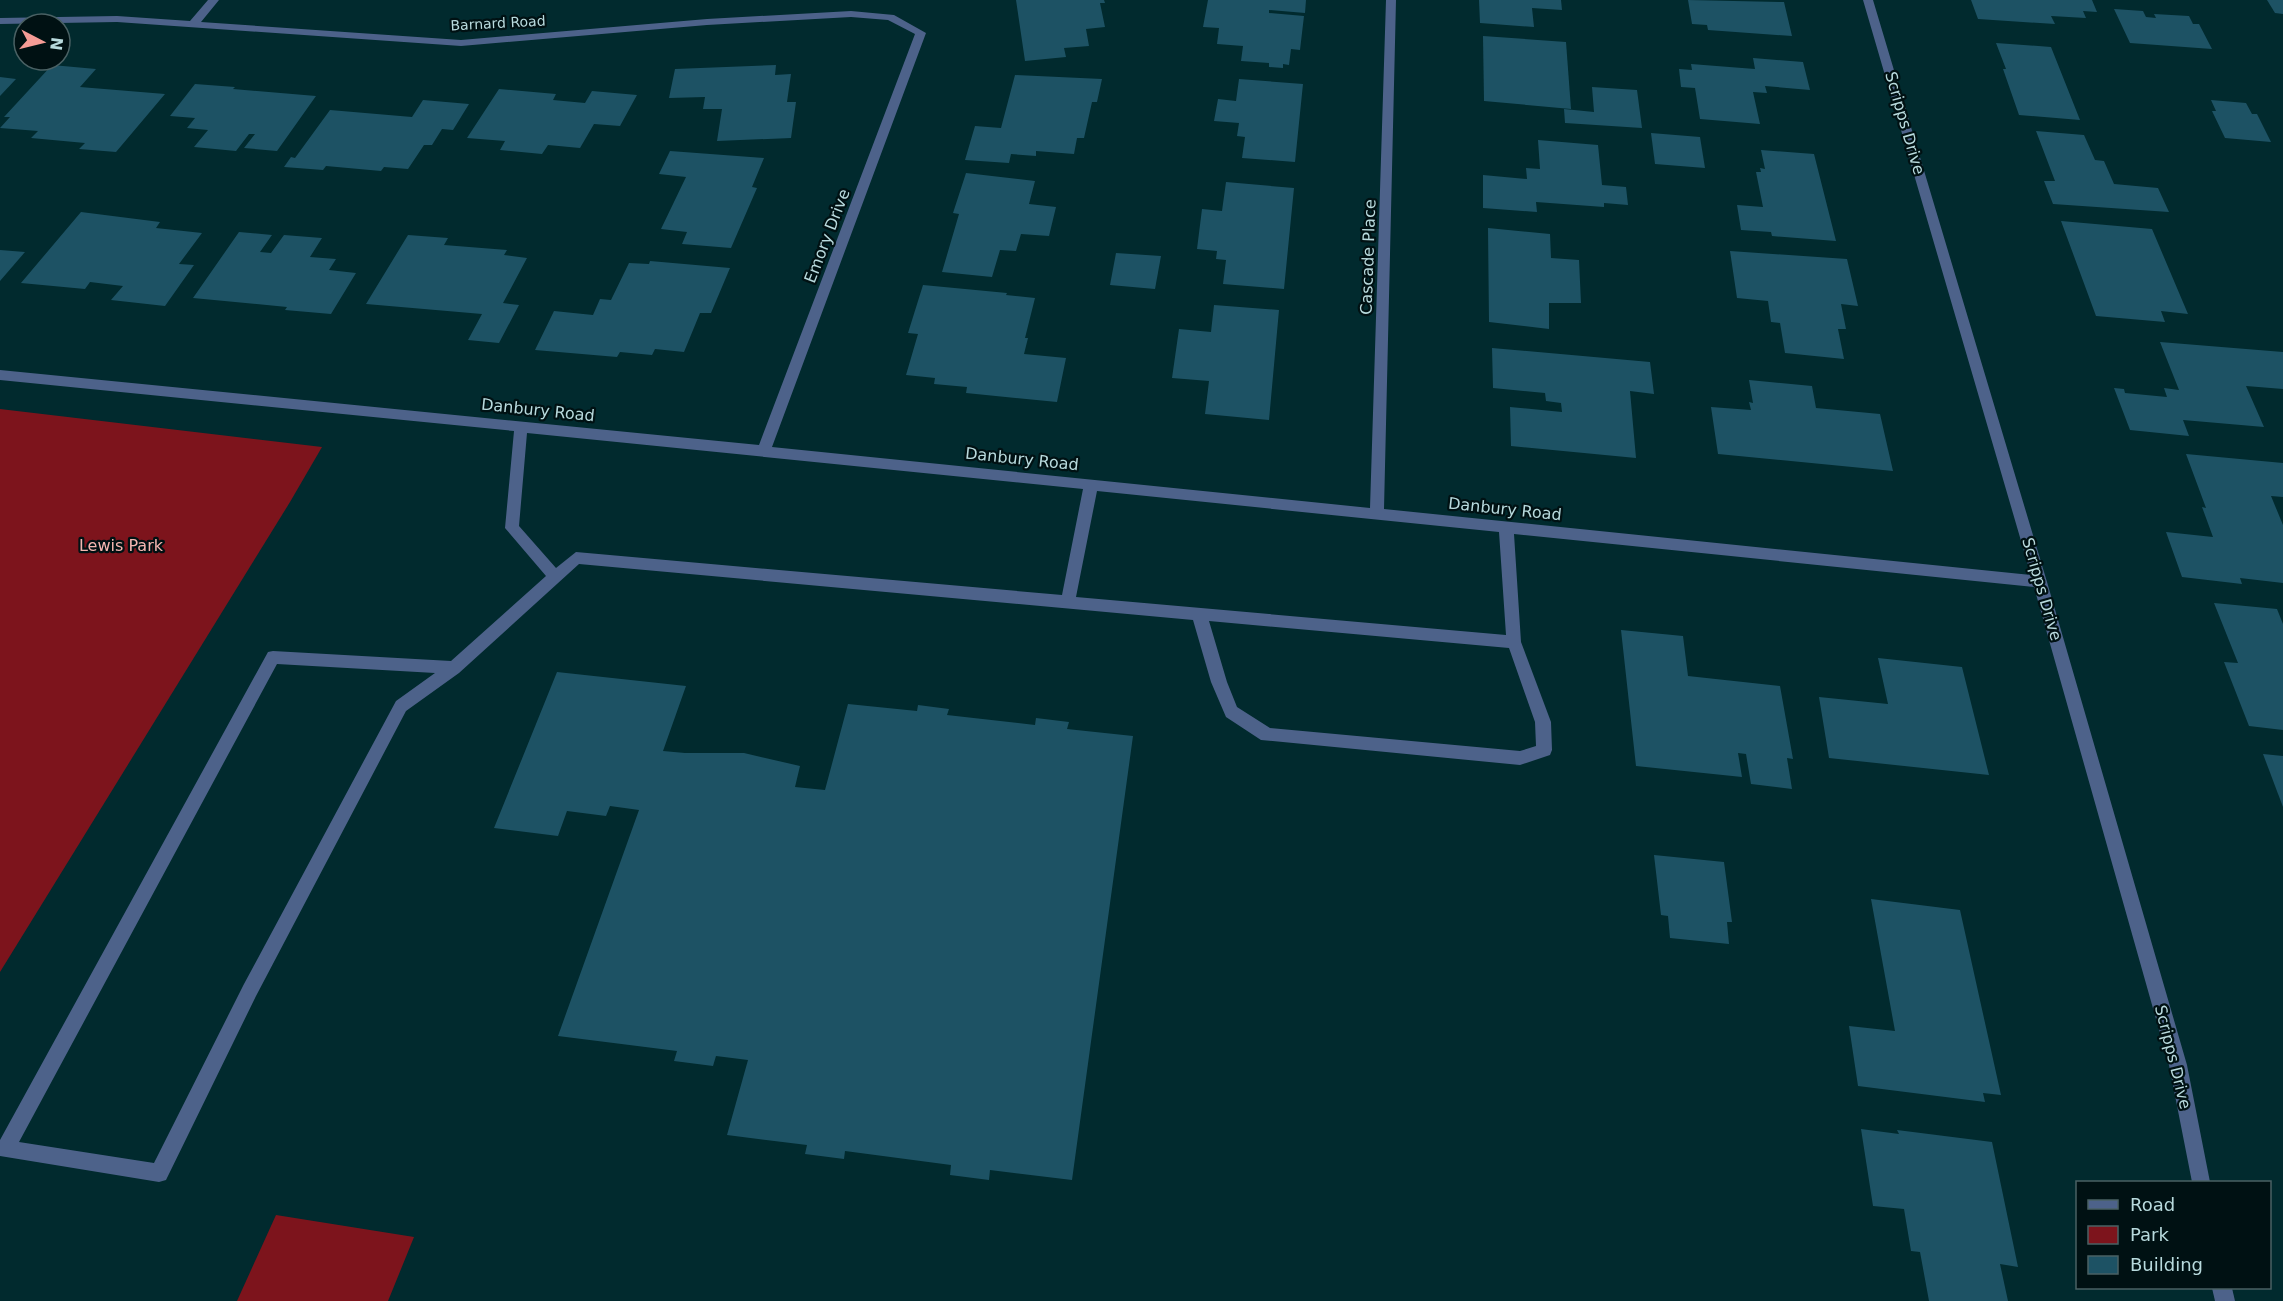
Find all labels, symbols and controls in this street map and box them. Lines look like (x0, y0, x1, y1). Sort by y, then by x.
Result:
north arrow (12, 12, 72, 72)
street label: Barnard Road (450, 13, 546, 33)
text: N (46, 36, 67, 52)
street label: Scripps Drive (1881, 69, 1929, 177)
street label: Emory Drive (800, 186, 854, 286)
street label: Cascade Place (1356, 199, 1380, 315)
street label: Danbury Road (480, 395, 596, 425)
street label: Danbury Road (964, 444, 1080, 474)
street label: Danbury Road (1447, 494, 1563, 524)
street label: Scripps Drive (2018, 535, 2066, 643)
park label: Lewis Park (79, 536, 164, 555)
street label: Scripps Drive (2151, 1003, 2195, 1111)
legend (2076, 1181, 2271, 1289)
text: Road (2130, 1194, 2175, 1215)
text: Park (2130, 1224, 2169, 1245)
text: Building (2130, 1254, 2203, 1275)

